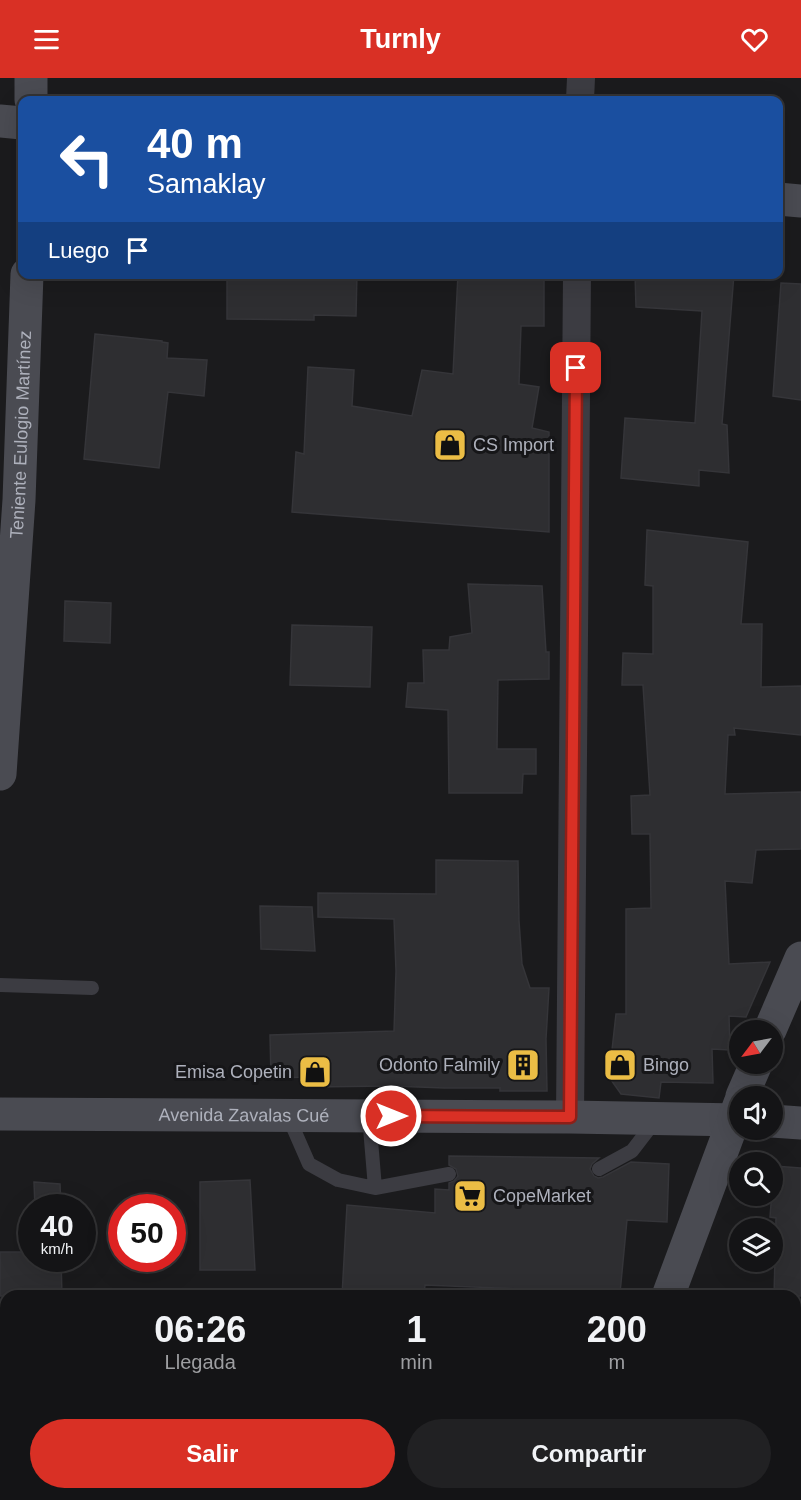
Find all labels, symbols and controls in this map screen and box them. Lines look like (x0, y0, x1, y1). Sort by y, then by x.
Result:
icon: menu (30, 23, 63, 56)
icon: heart (738, 23, 771, 56)
text: Turnly (360, 24, 441, 54)
icon: left (48, 120, 126, 198)
text: 40 m (147, 120, 243, 167)
text: Samaklay (147, 169, 266, 199)
icon: arrive (121, 234, 154, 267)
text: Luego (48, 238, 109, 263)
street label: Teniente Eulogio Martínez (6, 330, 35, 539)
pin (550, 342, 601, 393)
icon: arrive (559, 351, 592, 384)
shop icon: CS Import (432, 427, 468, 463)
place label: CS Import (473, 435, 554, 455)
north arrow (729, 1020, 783, 1074)
map controls (729, 1020, 783, 1272)
building icon: Odonto Falmily (505, 1047, 541, 1083)
shop icon: Bingo (602, 1047, 638, 1083)
shop icon: Emisa Copetin (297, 1054, 333, 1090)
place label: Odonto Falmily (379, 1055, 500, 1075)
place label: Bingo (643, 1055, 689, 1075)
place label: Emisa Copetin (175, 1062, 292, 1082)
position arrow (359, 1084, 423, 1148)
button: sound (729, 1086, 783, 1140)
street label: Avenida Zavalas Cué (159, 1105, 329, 1126)
button: search (729, 1152, 783, 1206)
supermarket icon: CopeMarket (452, 1178, 488, 1214)
place label: CopeMarket (493, 1186, 591, 1206)
speed limit sign: 50 (108, 1194, 186, 1272)
text: 40 (40, 1209, 74, 1242)
button: layers (729, 1218, 783, 1272)
text: km/h (41, 1240, 73, 1257)
text: 06:26 (154, 1309, 246, 1350)
text: 1 (406, 1309, 426, 1350)
text: 200 (587, 1309, 647, 1350)
text: Llegada (165, 1351, 236, 1373)
text: min (400, 1351, 433, 1373)
text: m (608, 1351, 625, 1373)
button: Salir (30, 1419, 395, 1488)
button: Compartir (407, 1419, 771, 1488)

